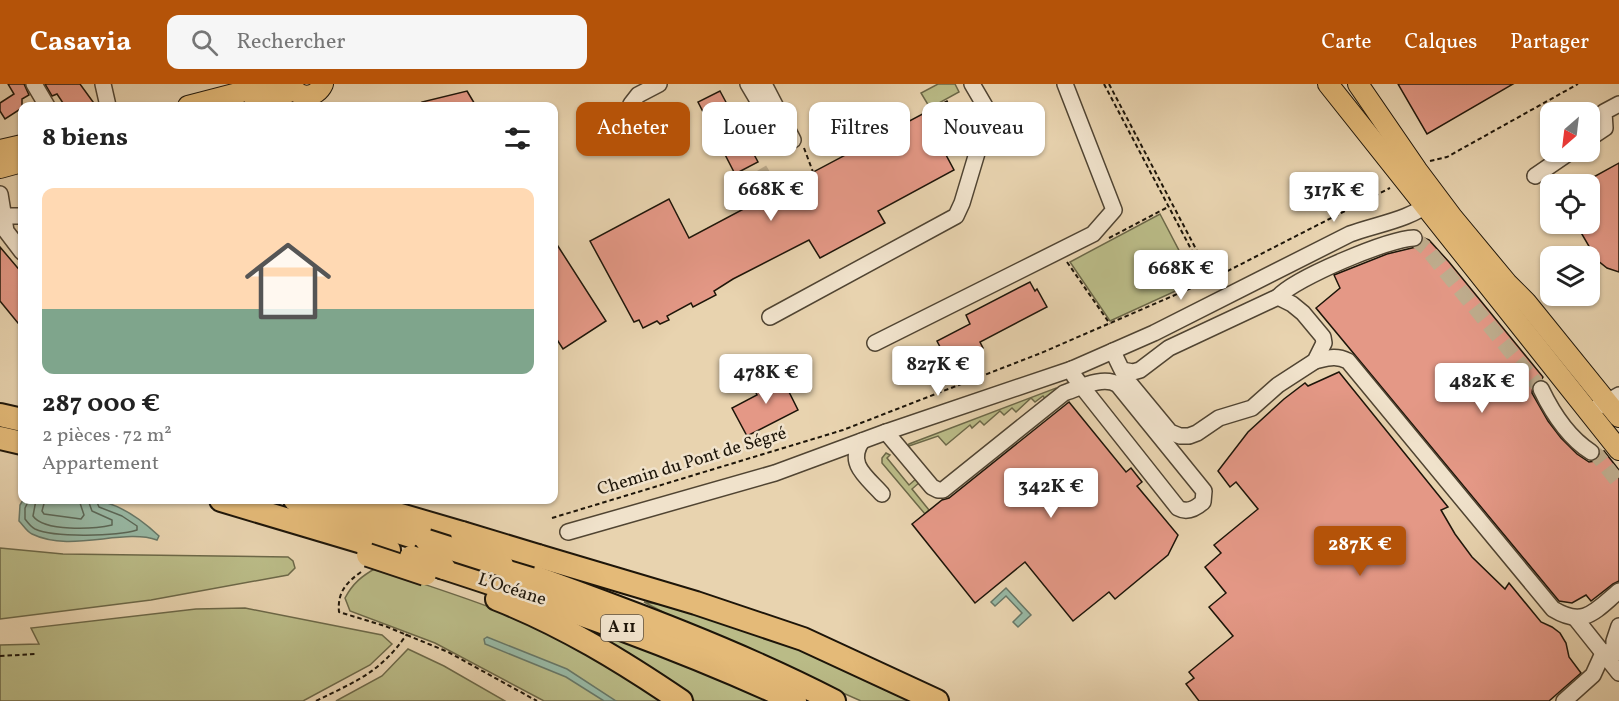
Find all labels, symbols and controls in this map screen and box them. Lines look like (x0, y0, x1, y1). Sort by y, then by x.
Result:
search box (167, 15, 587, 69)
text: Casavia (30, 23, 131, 62)
icon: search (188, 26, 221, 59)
text: Rechercher (236, 27, 346, 58)
text: Carte (1321, 28, 1372, 57)
text: Calques (1405, 28, 1477, 57)
text: Partager (1510, 28, 1589, 57)
chip: Acheter (576, 102, 690, 156)
chip: Louer (702, 102, 797, 156)
chip: Filtres (809, 102, 910, 156)
chip: Nouveau (922, 102, 1045, 156)
north arrow (1540, 102, 1600, 162)
map controls (1540, 102, 1600, 306)
text: 8 biens (42, 120, 128, 156)
icon: filters (501, 122, 534, 155)
pin: 668K € (722, 171, 820, 222)
pin: 317K € (1285, 172, 1383, 223)
button: locate (1540, 174, 1600, 234)
text: 668K € (738, 176, 804, 204)
text: 317K € (1303, 177, 1365, 205)
icon: home (234, 227, 342, 335)
button: layers (1540, 246, 1600, 306)
pin: 668K € (1132, 250, 1230, 301)
text: 668K € (1148, 255, 1214, 283)
pin: 827K € (889, 346, 987, 397)
text: 827K € (906, 351, 970, 379)
pin: 478K € (717, 354, 815, 405)
text: 478K € (733, 359, 799, 387)
pin: 482K € (1433, 363, 1531, 414)
text: 482K € (1449, 368, 1515, 396)
text: 287 000 € (42, 386, 160, 422)
street label: Chemin du Pont de Ségré (594, 421, 790, 503)
text: 2 pièces · 72 m² (42, 422, 172, 450)
text: Appartement (42, 450, 159, 478)
pin: 342K € (1002, 468, 1100, 519)
text: 342K € (1018, 473, 1084, 501)
pin: 287K € (1311, 526, 1409, 577)
text: 287K € (1328, 531, 1392, 559)
street label: L’Océane (475, 567, 549, 613)
road number: A 11 (601, 615, 643, 641)

